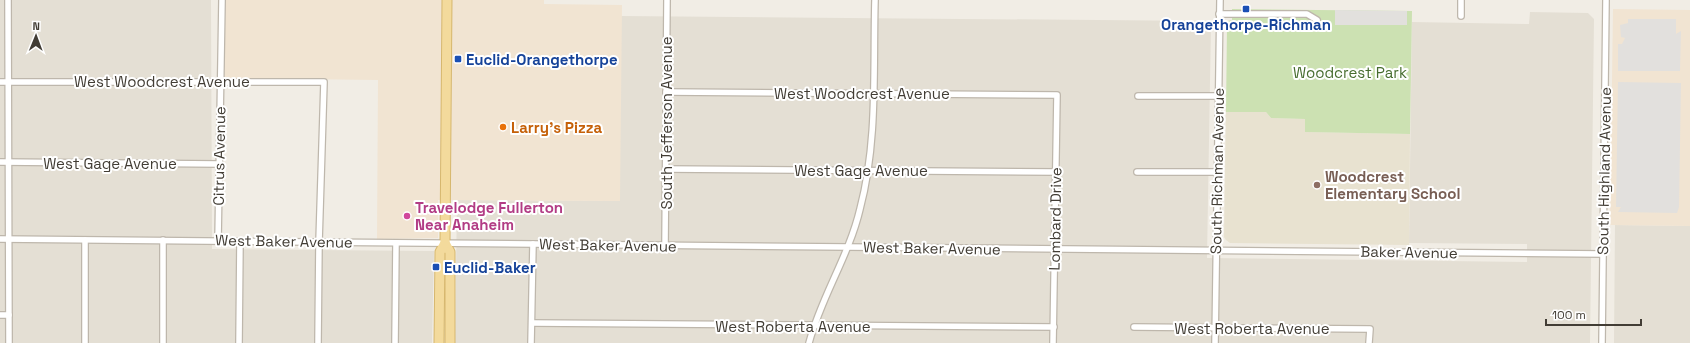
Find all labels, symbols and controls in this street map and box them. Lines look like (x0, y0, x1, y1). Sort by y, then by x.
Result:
marker: Orangethorpe-Richman (1241, 4, 1251, 14)
place label: Orangethorpe-Richman (1161, 15, 1331, 34)
north arrow (16, 16, 56, 56)
text: N (32, 19, 40, 33)
street label: South Jefferson Avenue (657, 36, 676, 210)
place label: Euclid-Orangethorpe (466, 50, 618, 69)
marker: Euclid-Orangethorpe (453, 54, 463, 64)
park label: Woodcrest Park (1293, 63, 1407, 82)
street label: West Woodcrest Avenue (74, 72, 250, 91)
street label: West Woodcrest Avenue (774, 84, 950, 103)
street label: South Highland Avenue (1593, 87, 1615, 255)
street label: South Richman Avenue (1206, 88, 1228, 254)
street label: Citrus Avenue (209, 106, 229, 206)
place label: Larry's Pizza (511, 118, 602, 137)
marker: Larry's Pizza (498, 122, 508, 132)
street label: West Gage Avenue (43, 154, 177, 173)
street label: West Gage Avenue (794, 161, 928, 180)
street label: Lombard Drive (1045, 167, 1065, 271)
place label: Woodcrest Elementary School (1325, 167, 1460, 203)
marker: Woodcrest Elementary School (1312, 180, 1322, 190)
place label: Travelodge Fullerton Near Anaheim (415, 198, 563, 234)
marker: Travelodge Fullerton Near Anaheim (402, 211, 412, 221)
street label: West Baker Avenue (215, 230, 353, 252)
street label: West Baker Avenue (539, 234, 677, 256)
street label: West Baker Avenue (863, 237, 1001, 259)
street label: Baker Avenue (1360, 242, 1458, 262)
place label: Euclid-Baker (444, 258, 536, 277)
marker: Euclid-Baker (431, 262, 441, 272)
scale bar (1546, 301, 1641, 327)
text: 100 m (1552, 307, 1586, 323)
street label: West Roberta Avenue (715, 317, 871, 336)
street label: West Roberta Avenue (1174, 319, 1330, 338)

